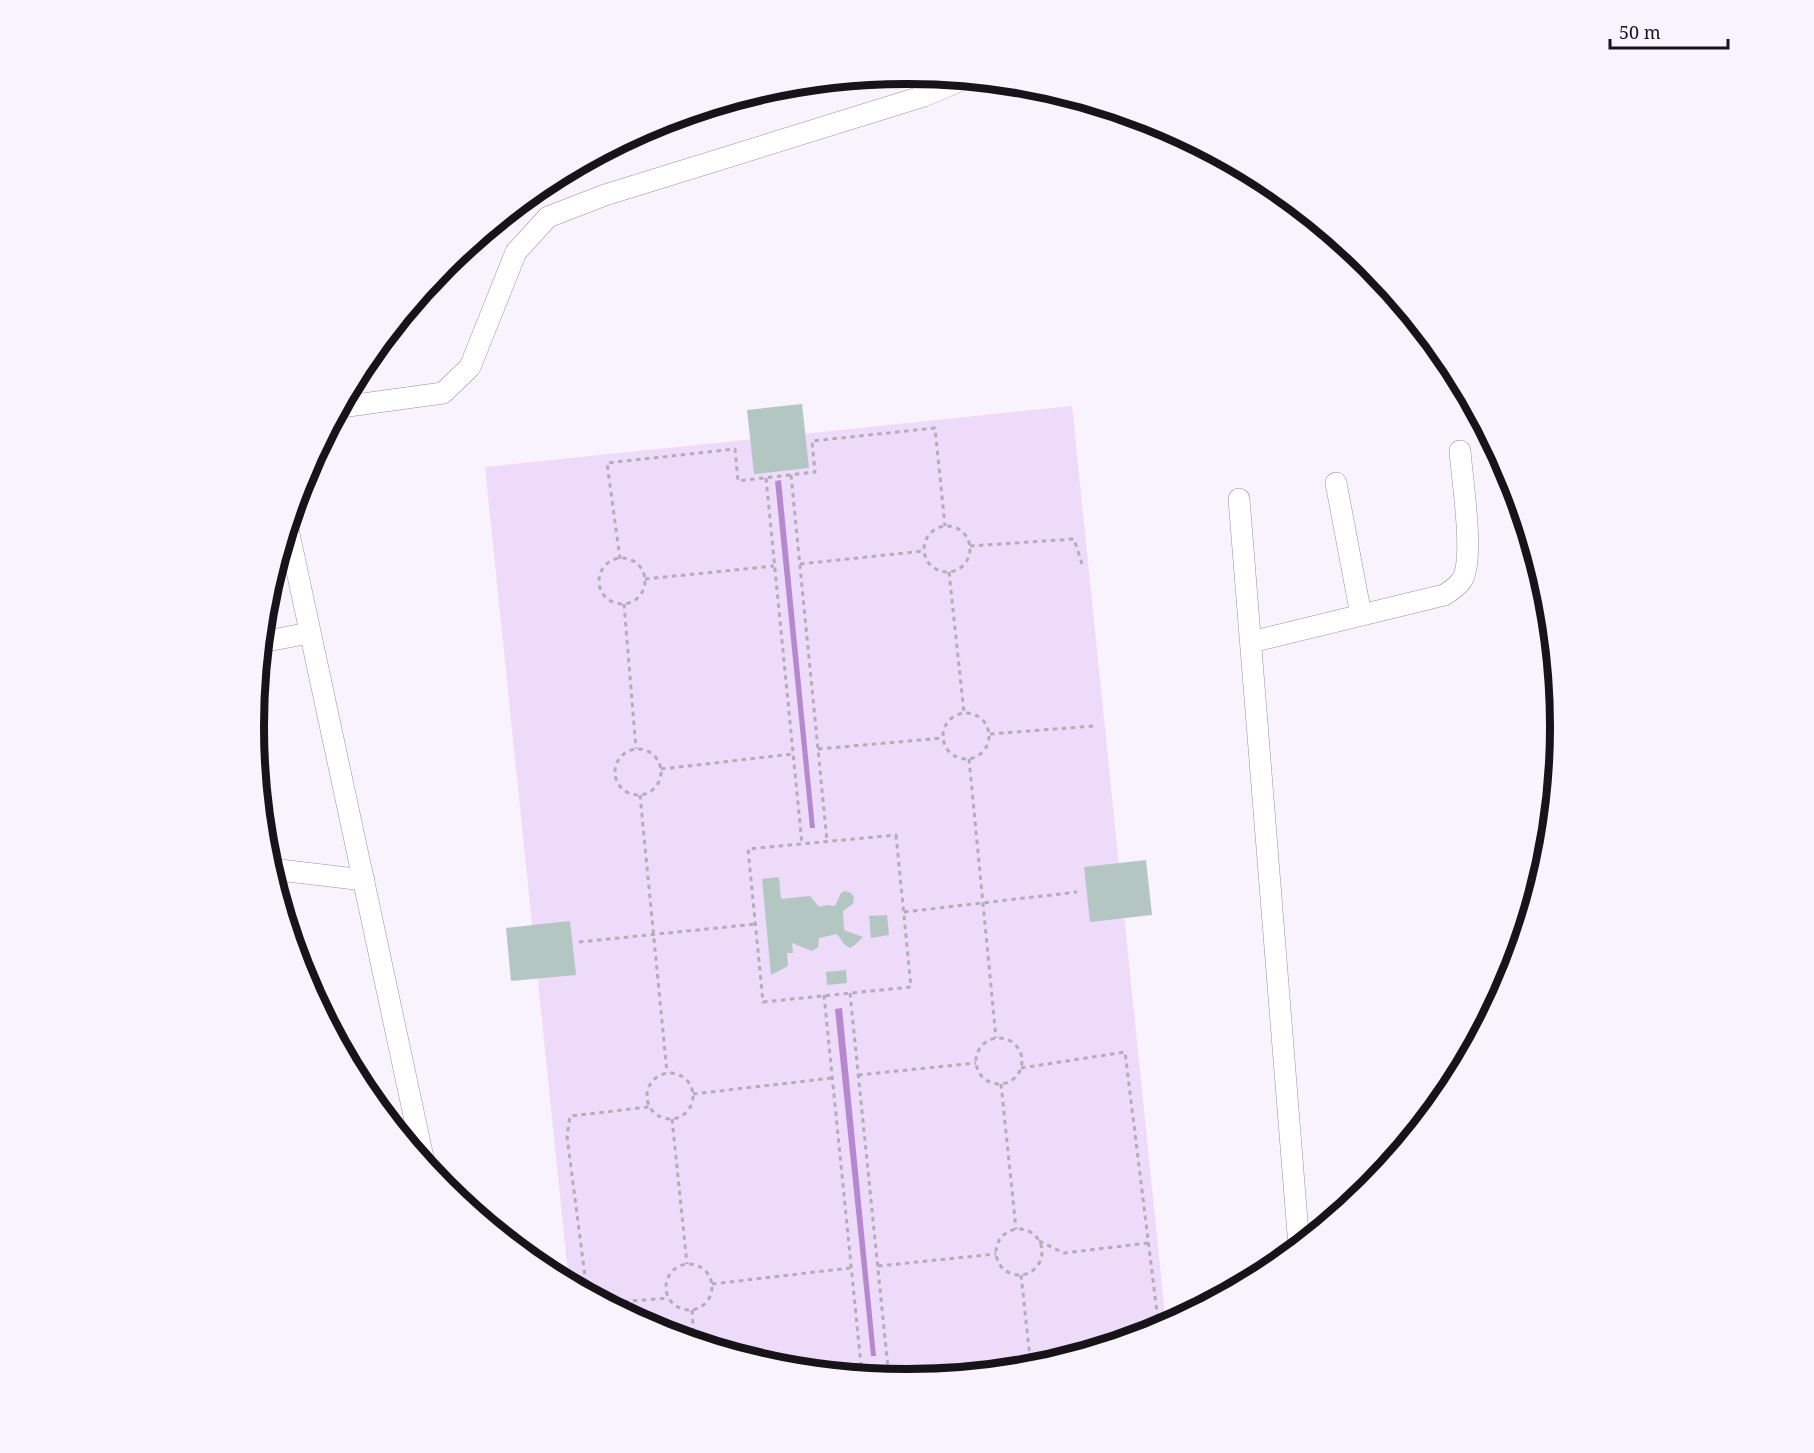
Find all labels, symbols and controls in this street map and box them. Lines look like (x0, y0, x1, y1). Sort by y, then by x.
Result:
scale bar (1610, 12, 1728, 50)
text: 50 m (1619, 20, 1661, 44)

